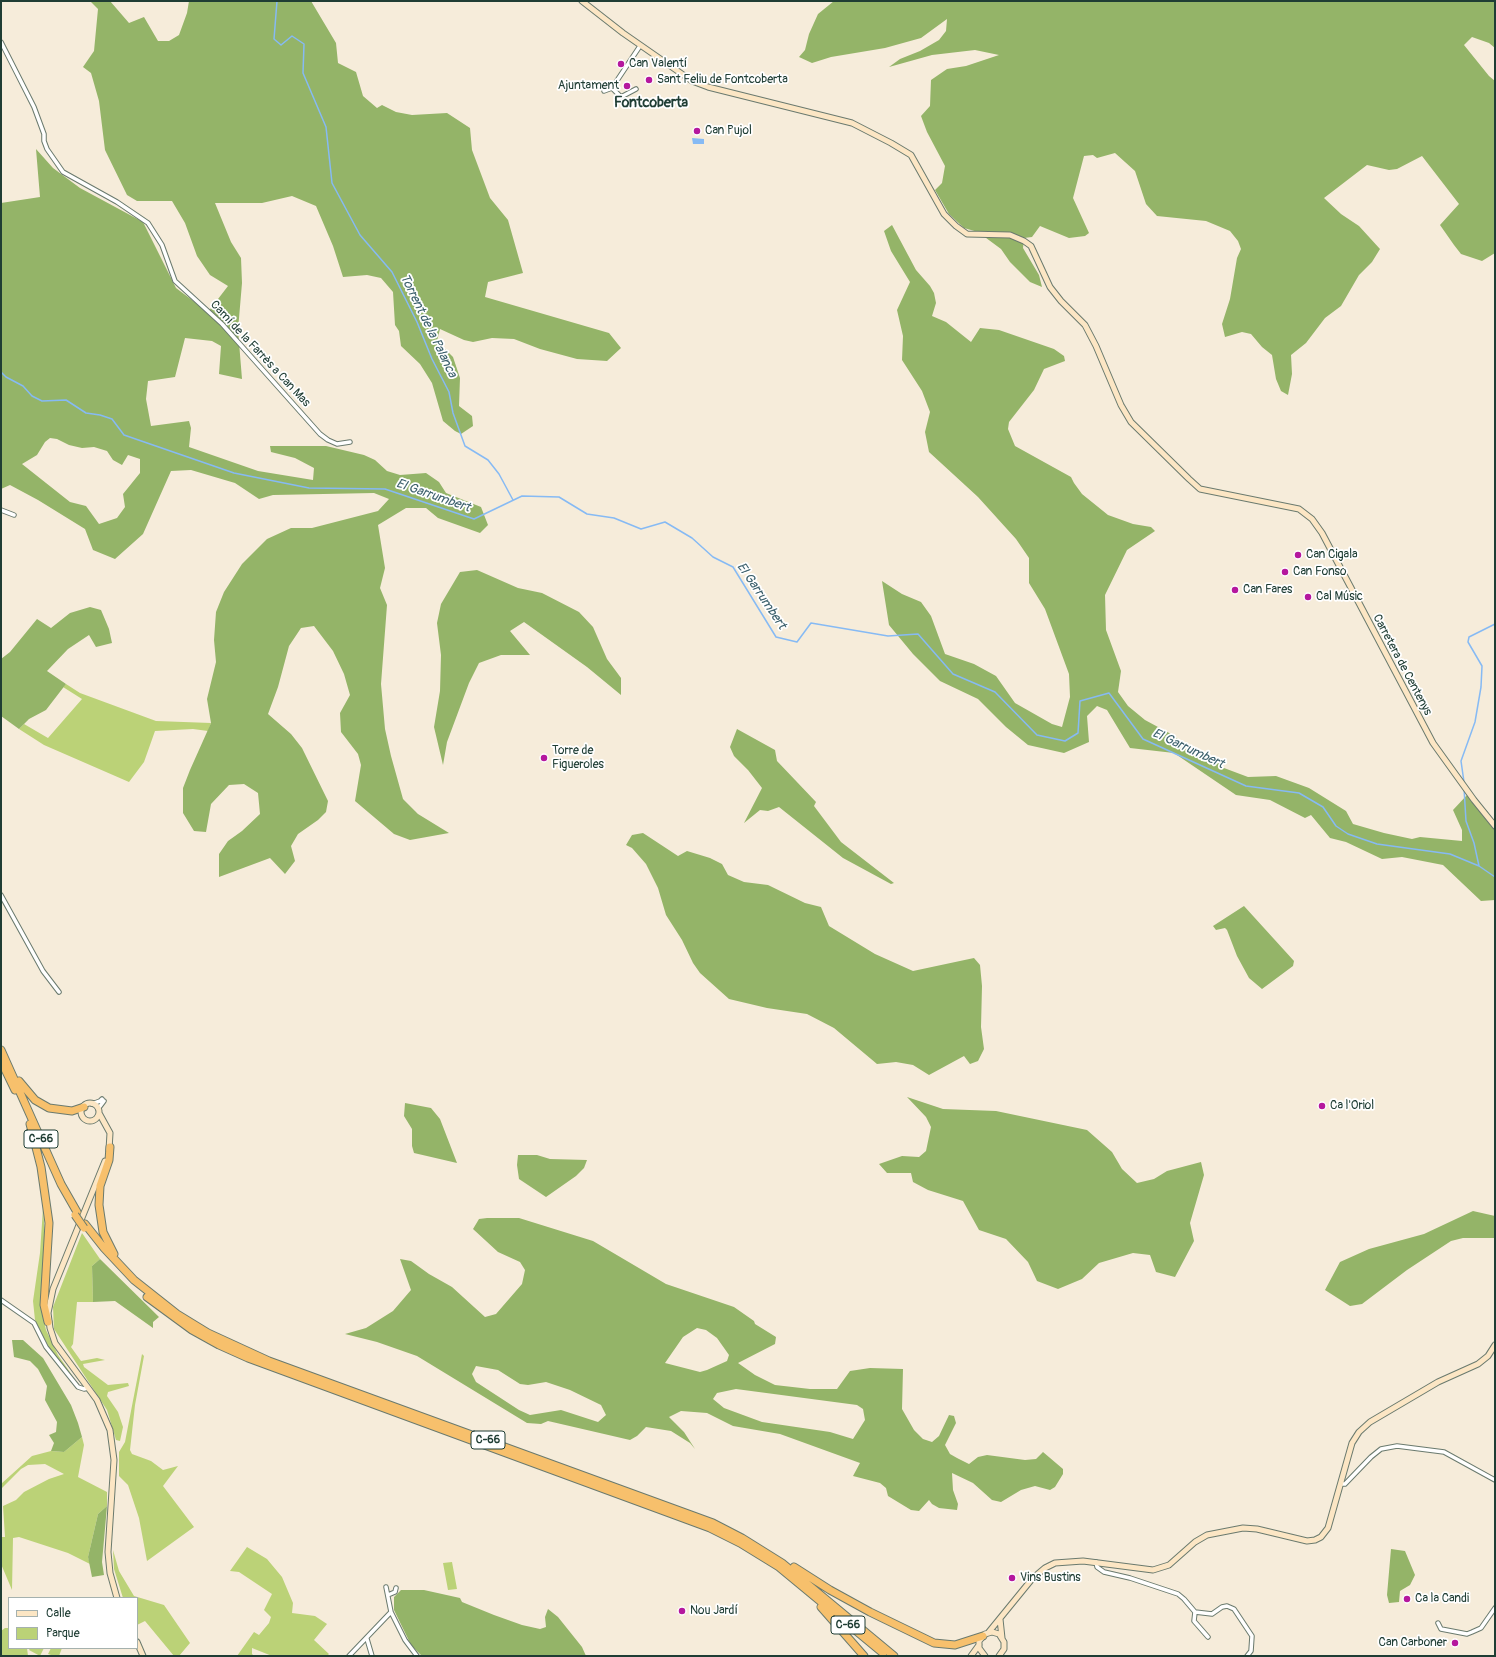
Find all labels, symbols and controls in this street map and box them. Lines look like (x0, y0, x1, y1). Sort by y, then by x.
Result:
place label: Can Valentí (629, 57, 687, 71)
marker: Can Valentí (616, 59, 626, 69)
place label: Sant Feliu de Fontcoberta (657, 73, 788, 87)
marker: Sant Feliu de Fontcoberta (644, 75, 654, 85)
place label: Ajuntament (558, 79, 619, 93)
marker: Ajuntament (622, 81, 632, 91)
district label: Fontcoberta (614, 95, 688, 111)
place label: Can Pujol (705, 124, 752, 138)
marker: Can Pujol (692, 126, 702, 136)
water label: Torrent de la Palanca (396, 272, 460, 380)
street label: Camí de la Farrès a Can Mas (207, 298, 313, 410)
water label: El Garrumbert (394, 476, 472, 516)
place label: Can Cigala (1306, 548, 1358, 562)
marker: Can Cigala (1293, 550, 1303, 560)
water label: El Garrumbert (733, 560, 789, 632)
place label: Can Fonso (1293, 565, 1346, 579)
marker: Can Fonso (1280, 567, 1290, 577)
place label: Can Fares (1243, 583, 1292, 597)
marker: Can Fares (1230, 585, 1240, 595)
place label: Cal Músic (1316, 590, 1363, 604)
marker: Cal Músic (1303, 592, 1313, 602)
street label: Carretera de Centenys (1369, 612, 1435, 718)
water label: El Garrumbert (1150, 726, 1226, 772)
place label: Torre de Figueroles (552, 744, 604, 772)
marker: Torre de Figueroles (539, 753, 549, 763)
place label: Ca l'Oriol (1330, 1099, 1374, 1113)
marker: Ca l'Oriol (1317, 1101, 1327, 1111)
road number: C-66 (24, 1130, 58, 1148)
road number: C-66 (471, 1431, 505, 1449)
place label: Vins Bustins (1020, 1571, 1081, 1585)
marker: Vins Bustins (1007, 1573, 1017, 1583)
place label: Ca la Candi (1415, 1592, 1469, 1606)
marker: Ca la Candi (1402, 1594, 1412, 1604)
legend (8, 1597, 138, 1649)
place label: Nou Jardí (690, 1604, 738, 1618)
text: Calle (46, 1606, 71, 1621)
marker: Nou Jardí (677, 1606, 687, 1616)
road number: C-66 (831, 1616, 865, 1634)
text: Parque (46, 1626, 80, 1641)
place label: Can Carboner (1379, 1636, 1447, 1650)
marker: Can Carboner (1450, 1638, 1460, 1648)

